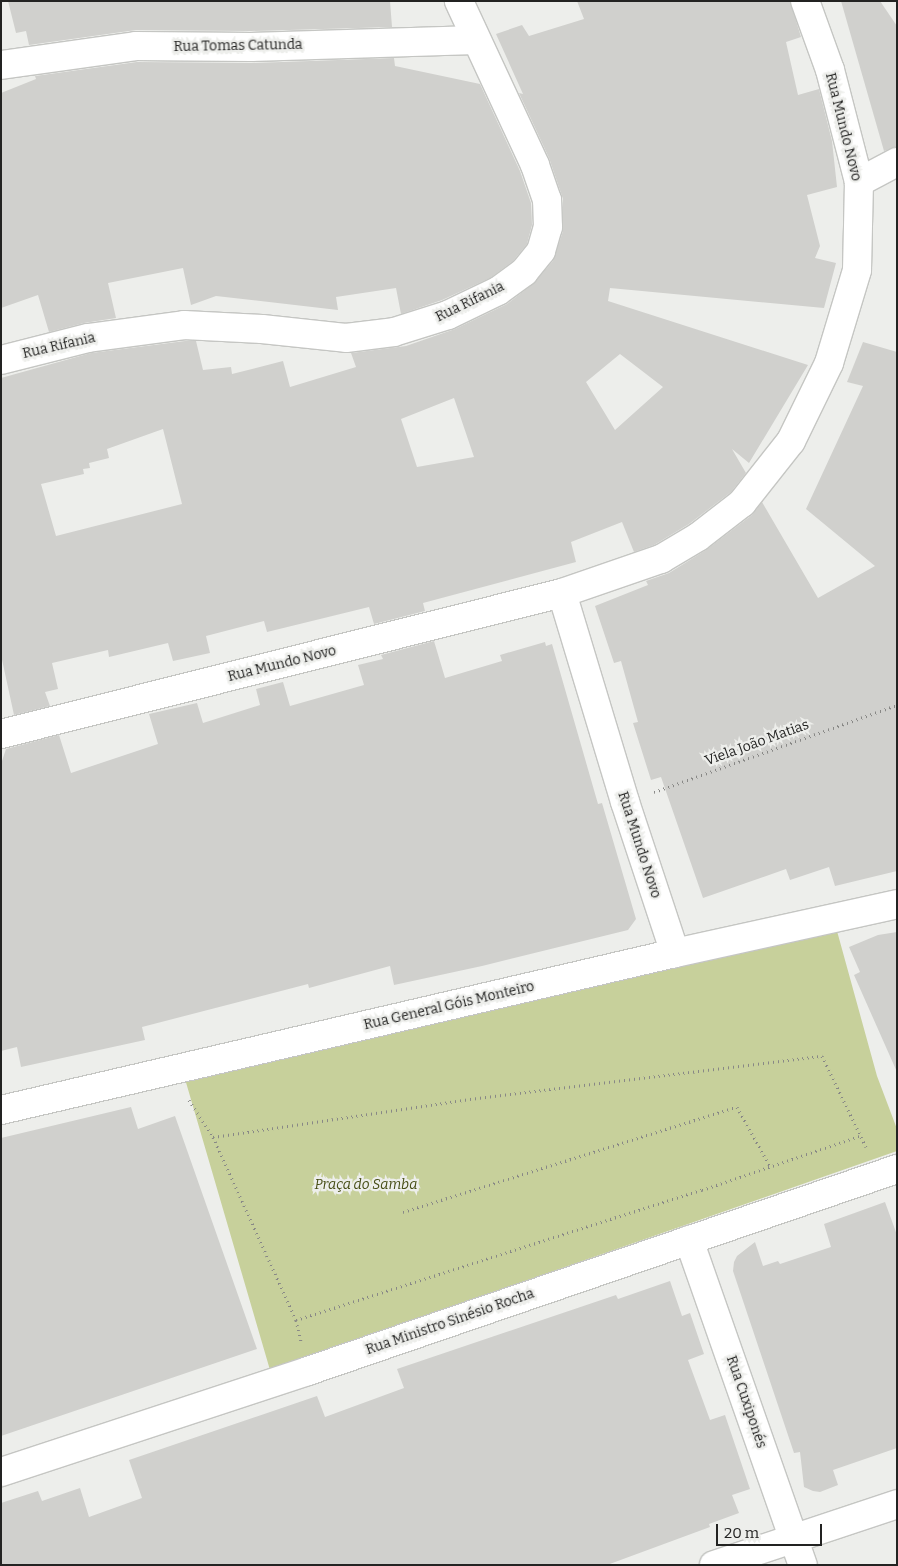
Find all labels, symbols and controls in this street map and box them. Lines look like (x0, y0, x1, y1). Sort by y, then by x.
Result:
street label: Rua Tomas Catunda (173, 36, 303, 56)
street label: Rua Mundo Novo (821, 71, 865, 183)
street label: Rua Rifania (433, 278, 507, 326)
street label: Rua Rifania (21, 329, 97, 363)
street label: Rua Mundo Novo (226, 642, 338, 686)
street label: Viela João Matias (703, 716, 811, 770)
street label: Rua Mundo Novo (614, 790, 664, 900)
street label: Rua General Góis Monteiro (362, 978, 536, 1034)
park label: Praça do Samba (315, 1177, 417, 1193)
street label: Rua Ministro Sinésio Rocha (364, 1285, 536, 1359)
street label: Rua Cuxiponés (722, 1354, 770, 1450)
scale bar (718, 1514, 824, 1546)
text: 20 m (724, 1524, 759, 1542)

